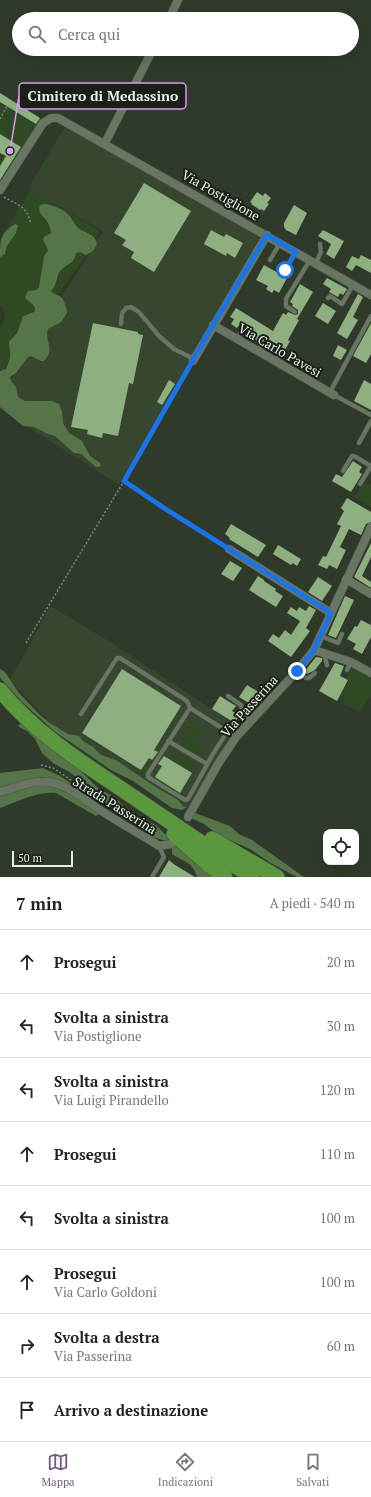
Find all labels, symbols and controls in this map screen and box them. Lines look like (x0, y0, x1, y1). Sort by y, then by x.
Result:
search box (12, 12, 359, 56)
icon: search (26, 23, 48, 45)
text: Cerca qui (58, 24, 120, 44)
callout: Cimitero di Medassino (19, 83, 186, 109)
text: Cimitero di Medassino (28, 86, 178, 105)
street label: Via Postiglione (179, 165, 263, 225)
route start (276, 261, 294, 279)
street label: Via Carlo Pavesi (235, 319, 325, 381)
route end (288, 662, 306, 680)
street label: Via Passerina (216, 671, 282, 741)
street label: Strada Passerina (70, 772, 161, 838)
map controls (323, 829, 359, 865)
button: locate (323, 829, 359, 865)
scale bar (12, 849, 73, 868)
text: 50 m (18, 851, 42, 865)
text: 7 min (16, 892, 63, 915)
text: A piedi · 540 m (270, 894, 355, 912)
icon: ahead (16, 951, 38, 973)
text: Prosegui (54, 952, 117, 972)
text: 20 m (327, 953, 355, 971)
text: Svolta a sinistra (54, 1007, 169, 1027)
icon: left (16, 1015, 38, 1037)
text: 30 m (327, 1017, 355, 1035)
text: Via Postiglione (54, 1027, 142, 1045)
text: Svolta a sinistra (54, 1071, 169, 1091)
icon: left (16, 1079, 38, 1101)
text: 120 m (320, 1081, 355, 1099)
text: Via Luigi Pirandello (54, 1091, 169, 1109)
icon: ahead (16, 1143, 38, 1165)
text: Prosegui (54, 1144, 117, 1164)
text: 110 m (320, 1145, 355, 1163)
icon: left (16, 1207, 38, 1229)
text: Svolta a sinistra (54, 1208, 169, 1228)
text: 100 m (320, 1209, 355, 1227)
text: Prosegui (54, 1263, 117, 1283)
icon: ahead (16, 1271, 38, 1293)
text: 100 m (320, 1273, 355, 1291)
text: Via Carlo Goldoni (54, 1283, 157, 1301)
text: Svolta a destra (54, 1327, 160, 1347)
icon: right (16, 1335, 38, 1357)
text: 60 m (327, 1337, 355, 1355)
text: Via Passerina (54, 1347, 132, 1365)
icon: arrive (16, 1399, 38, 1421)
text: Arrivo a destinazione (54, 1400, 208, 1420)
tab: Mappa (42, 1451, 75, 1489)
tab: Indicazioni (158, 1451, 213, 1489)
tab: Salvati (296, 1451, 329, 1489)

